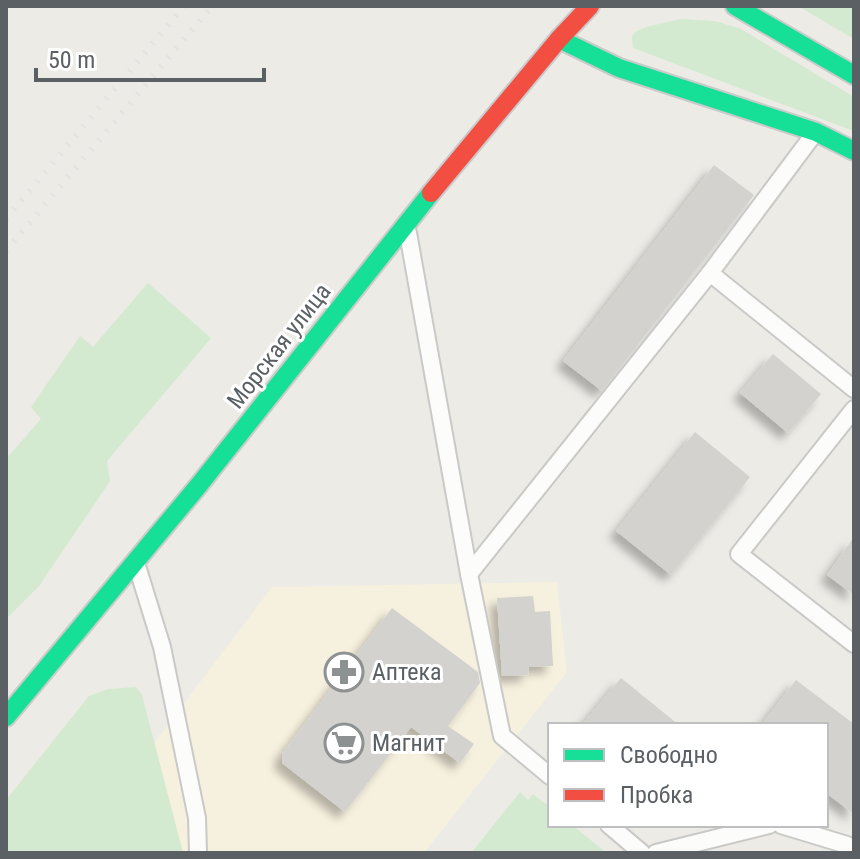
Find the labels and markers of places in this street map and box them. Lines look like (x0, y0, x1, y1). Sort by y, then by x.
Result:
pharmacy icon: Аптека (323, 651, 365, 693)
place label: Аптека (372, 658, 442, 686)
supermarket icon: Магнит (323, 722, 365, 764)
place label: Магнит (372, 729, 445, 757)

